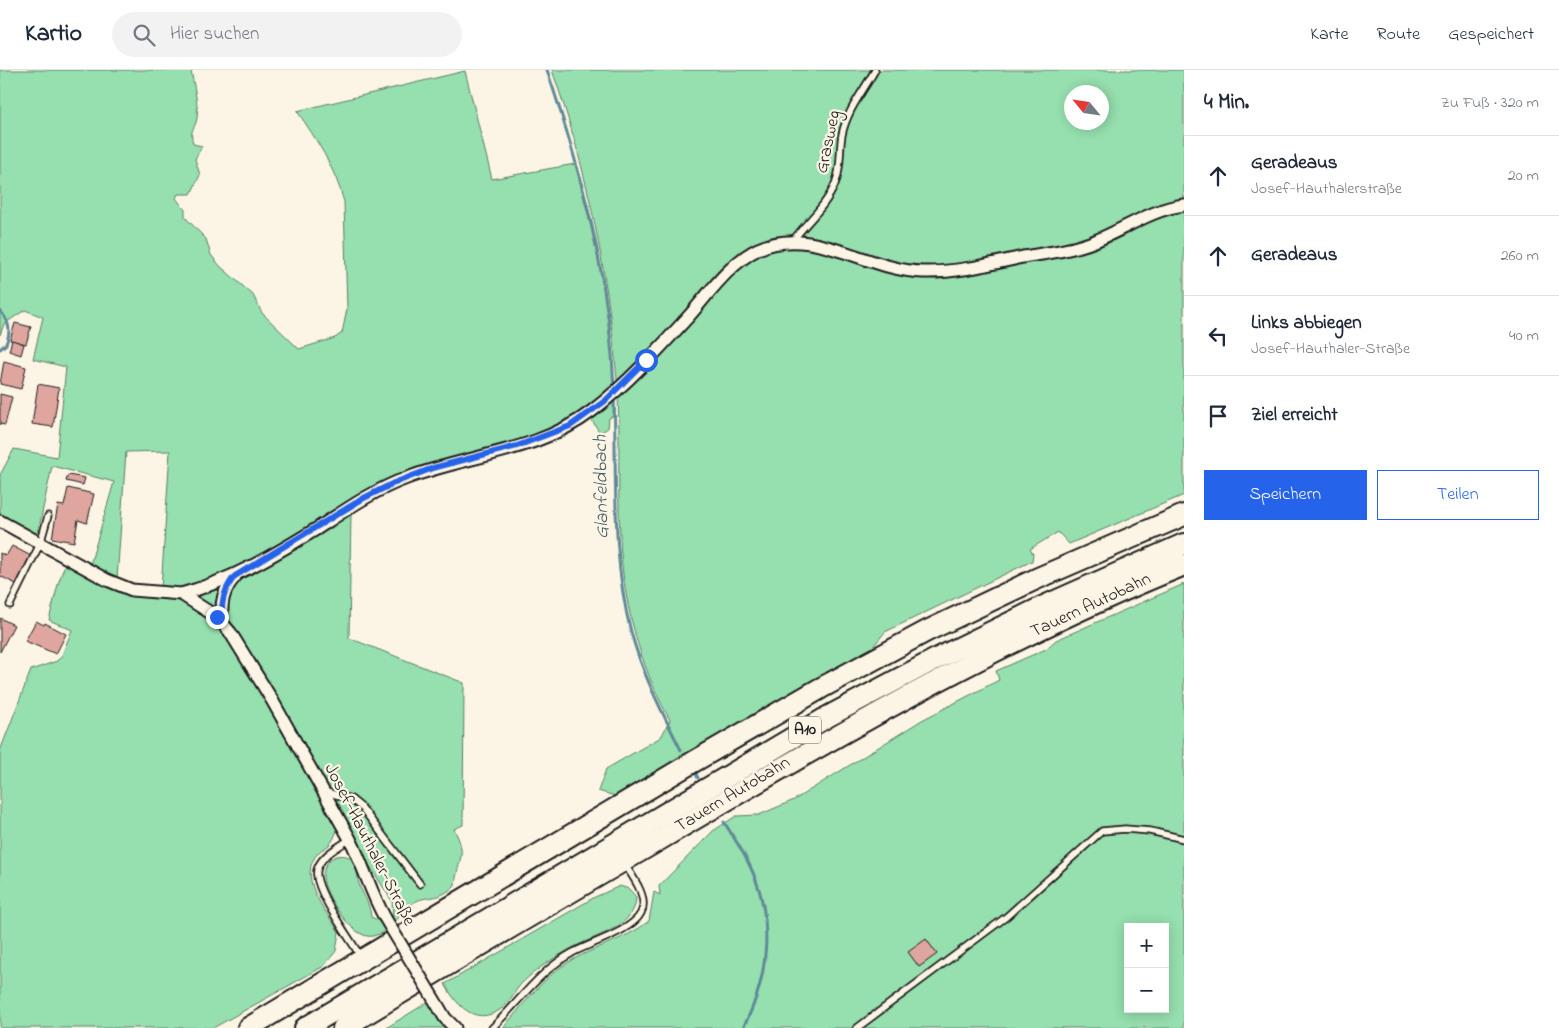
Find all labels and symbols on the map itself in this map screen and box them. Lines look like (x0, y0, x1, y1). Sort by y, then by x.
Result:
north arrow (1064, 85, 1109, 130)
street label: Grasweg (810, 108, 849, 176)
route start (635, 349, 658, 372)
water label: Glanfeldbach (588, 434, 616, 539)
street label: Tauern Autobahn (1027, 567, 1156, 645)
route end (206, 606, 229, 629)
road number: A10 (789, 716, 821, 744)
street label: Tauern Autobahn (671, 750, 796, 840)
street label: Josef-Hauthaler-Straße (317, 759, 422, 931)

